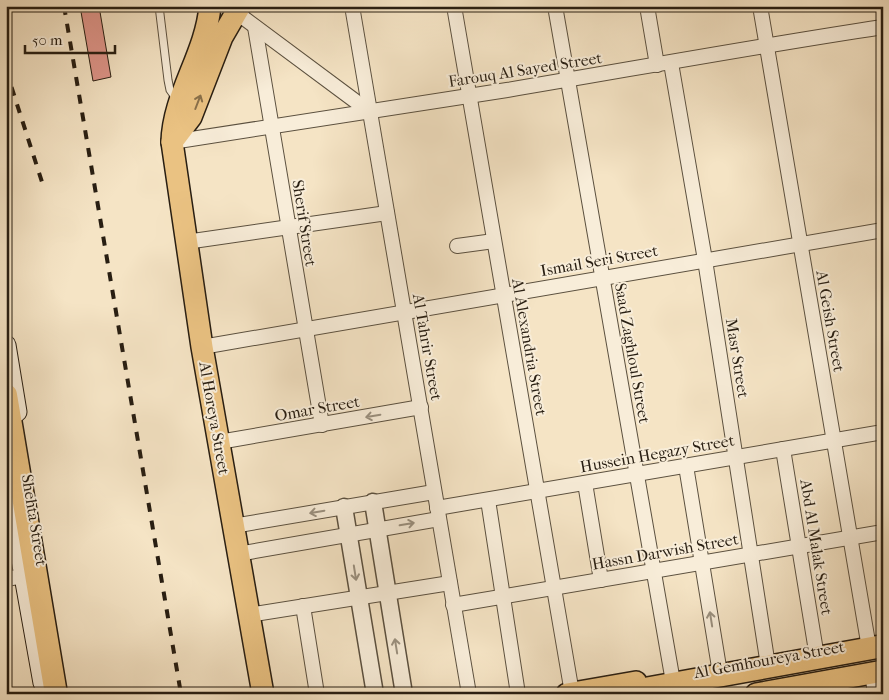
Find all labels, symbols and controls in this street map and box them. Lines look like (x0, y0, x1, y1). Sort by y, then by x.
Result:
scale bar (25, 22, 115, 54)
text: 50 m (32, 31, 63, 49)
street label: Farouq Al Sayed Street (447, 48, 604, 91)
one-way arrow (193, 95, 203, 110)
street label: Sherif Street (288, 178, 321, 268)
street label: Ismail Seri Street (539, 241, 660, 280)
street label: Al Geish Street (812, 268, 849, 374)
street label: Al Alexandria Street (508, 276, 551, 417)
street label: Saad Zaghloul Street (611, 281, 654, 425)
street label: Al Tahrir Street (409, 291, 446, 402)
street label: Masr Street (722, 317, 753, 400)
street label: Al Horeya Street (195, 359, 234, 476)
street label: Omar Street (273, 392, 361, 425)
one-way arrow (365, 411, 381, 421)
street label: Hussein Hegazy Street (578, 431, 736, 476)
street label: Shehta Street (18, 473, 51, 568)
street label: Abd Al Malak Street (796, 477, 837, 616)
one-way arrow (310, 507, 326, 517)
one-way arrow (398, 519, 414, 529)
street label: Hassn Darwish Street (590, 529, 740, 574)
one-way arrow (350, 564, 360, 580)
one-way arrow (706, 612, 716, 628)
street label: Al Gemhoureya Street (691, 637, 846, 682)
one-way arrow (391, 638, 401, 654)

